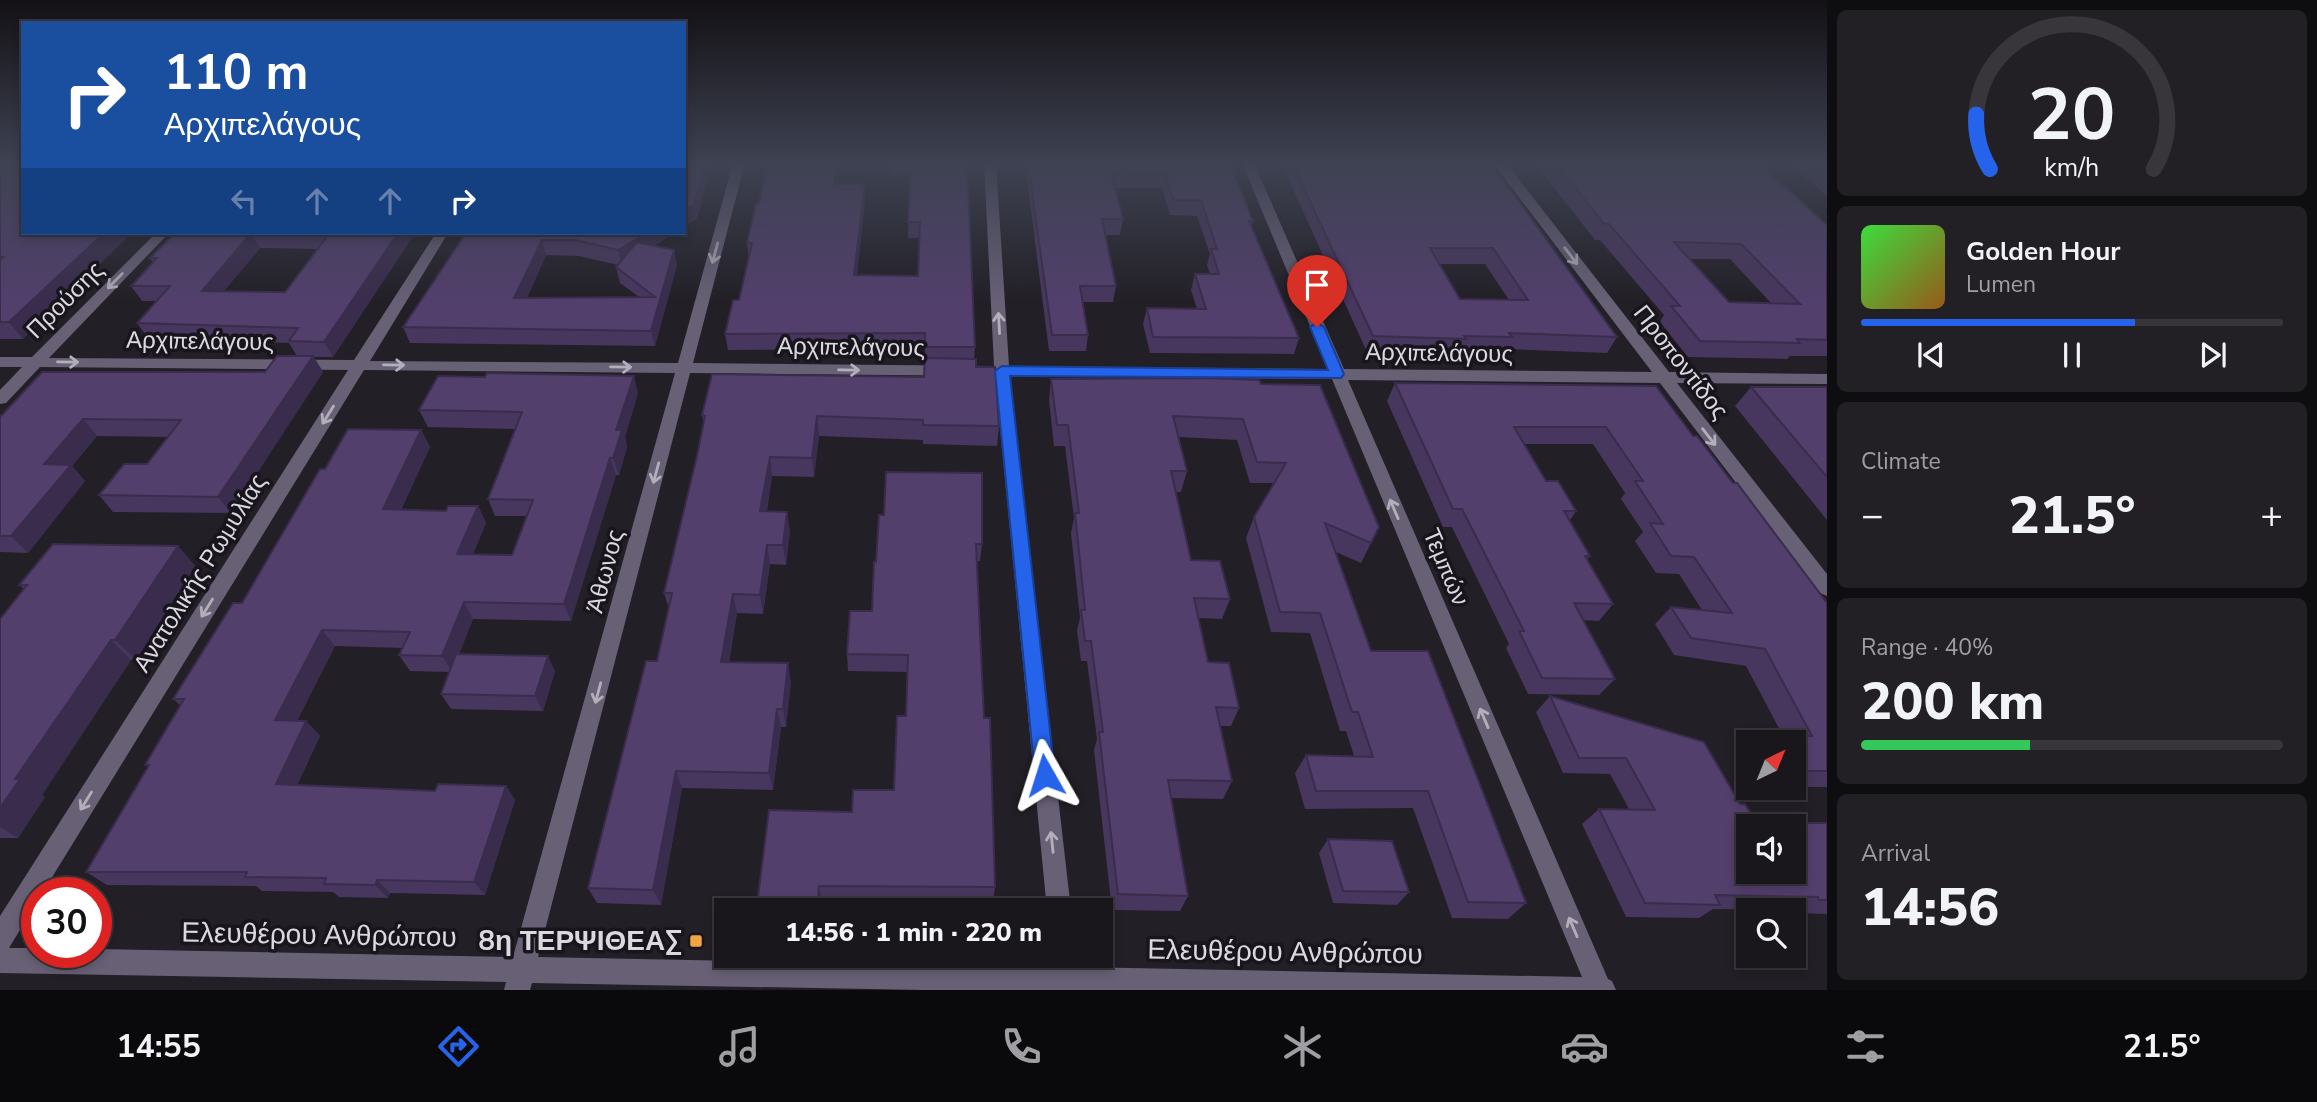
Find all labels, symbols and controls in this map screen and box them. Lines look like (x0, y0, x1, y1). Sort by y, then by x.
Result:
text: 110 m (164, 39, 308, 106)
icon: right (49, 49, 140, 140)
text: 20 (2028, 65, 2116, 165)
text: Αρχιπελάγους (164, 103, 361, 146)
text: km/h (2044, 151, 2100, 185)
icon: left (225, 182, 263, 220)
icon: ahead (298, 182, 336, 220)
icon: ahead (371, 182, 409, 220)
icon: right (444, 182, 482, 220)
text: Golden Hour (1966, 234, 2121, 269)
one-way arrow (708, 241, 721, 264)
one-way arrow (1563, 247, 1578, 265)
street label: Προύσης (19, 254, 111, 346)
pin (1287, 255, 1347, 327)
icon: arrive (1298, 266, 1336, 304)
text: Lumen (1966, 269, 2036, 300)
one-way arrow (106, 273, 123, 290)
street label: Προποντίδος (1626, 298, 1736, 426)
one-way arrow (993, 312, 1006, 335)
street label: Αρχιπελάγους (126, 324, 274, 358)
street label: Αρχιπελάγους (777, 330, 925, 364)
street label: Αρχιπελάγους (1365, 336, 1513, 370)
icon: previous (1912, 336, 1950, 374)
icon: pause (2053, 336, 2091, 374)
icon: next (2194, 336, 2232, 374)
one-way arrow (56, 355, 79, 369)
one-way arrow (382, 358, 405, 372)
one-way arrow (609, 361, 632, 374)
one-way arrow (837, 363, 860, 377)
one-way arrow (320, 405, 334, 425)
one-way arrow (1702, 427, 1717, 446)
text: Climate (1861, 446, 1941, 477)
one-way arrow (649, 461, 662, 484)
street label: Ανατολικής Ρωμυλίας (126, 468, 274, 678)
text: 21.5° (2008, 480, 2136, 551)
text: − (1861, 490, 1884, 541)
text: + (2260, 490, 2283, 541)
one-way arrow (1387, 499, 1400, 520)
street label: Τεμπών (1415, 523, 1477, 611)
street label: Άθωνος (579, 526, 631, 616)
one-way arrow (199, 598, 213, 618)
text: Range · 40% (1861, 632, 1993, 663)
text: 200 km (1861, 666, 2044, 737)
one-way arrow (591, 681, 604, 703)
one-way arrow (1477, 708, 1490, 729)
north arrow (1736, 730, 1806, 800)
map controls (1736, 730, 1806, 968)
position arrow (1008, 738, 1082, 812)
one-way arrow (79, 791, 94, 810)
button: sound (1736, 814, 1806, 884)
one-way arrow (1045, 831, 1058, 854)
text: Arrival (1861, 838, 1930, 869)
text: 14:56 (1861, 872, 1999, 943)
speed limit sign: 30 (21, 877, 112, 968)
button: search (1736, 898, 1806, 968)
street label: Ελευθέρου Ανθρώπου (181, 914, 457, 956)
text: 14:56 · 1 min · 220 m (785, 915, 1042, 950)
one-way arrow (1566, 917, 1579, 939)
place label: 8η ΤΕΡΨΙΘΕΑΣ (478, 922, 682, 960)
street label: Ελευθέρου Ανθρώπου (1147, 931, 1423, 973)
marker: 8η ΤΕΡΨΙΘΕΑΣ (688, 933, 704, 949)
icon: directions (434, 1022, 483, 1071)
icon: music (715, 1022, 764, 1071)
icon: phone (997, 1022, 1046, 1071)
icon: climate (1278, 1022, 1327, 1071)
icon: car (1560, 1022, 1609, 1071)
icon: filters (1841, 1022, 1890, 1071)
text: 14:55 (116, 1025, 201, 1068)
text: 21.5° (2123, 1025, 2201, 1068)

